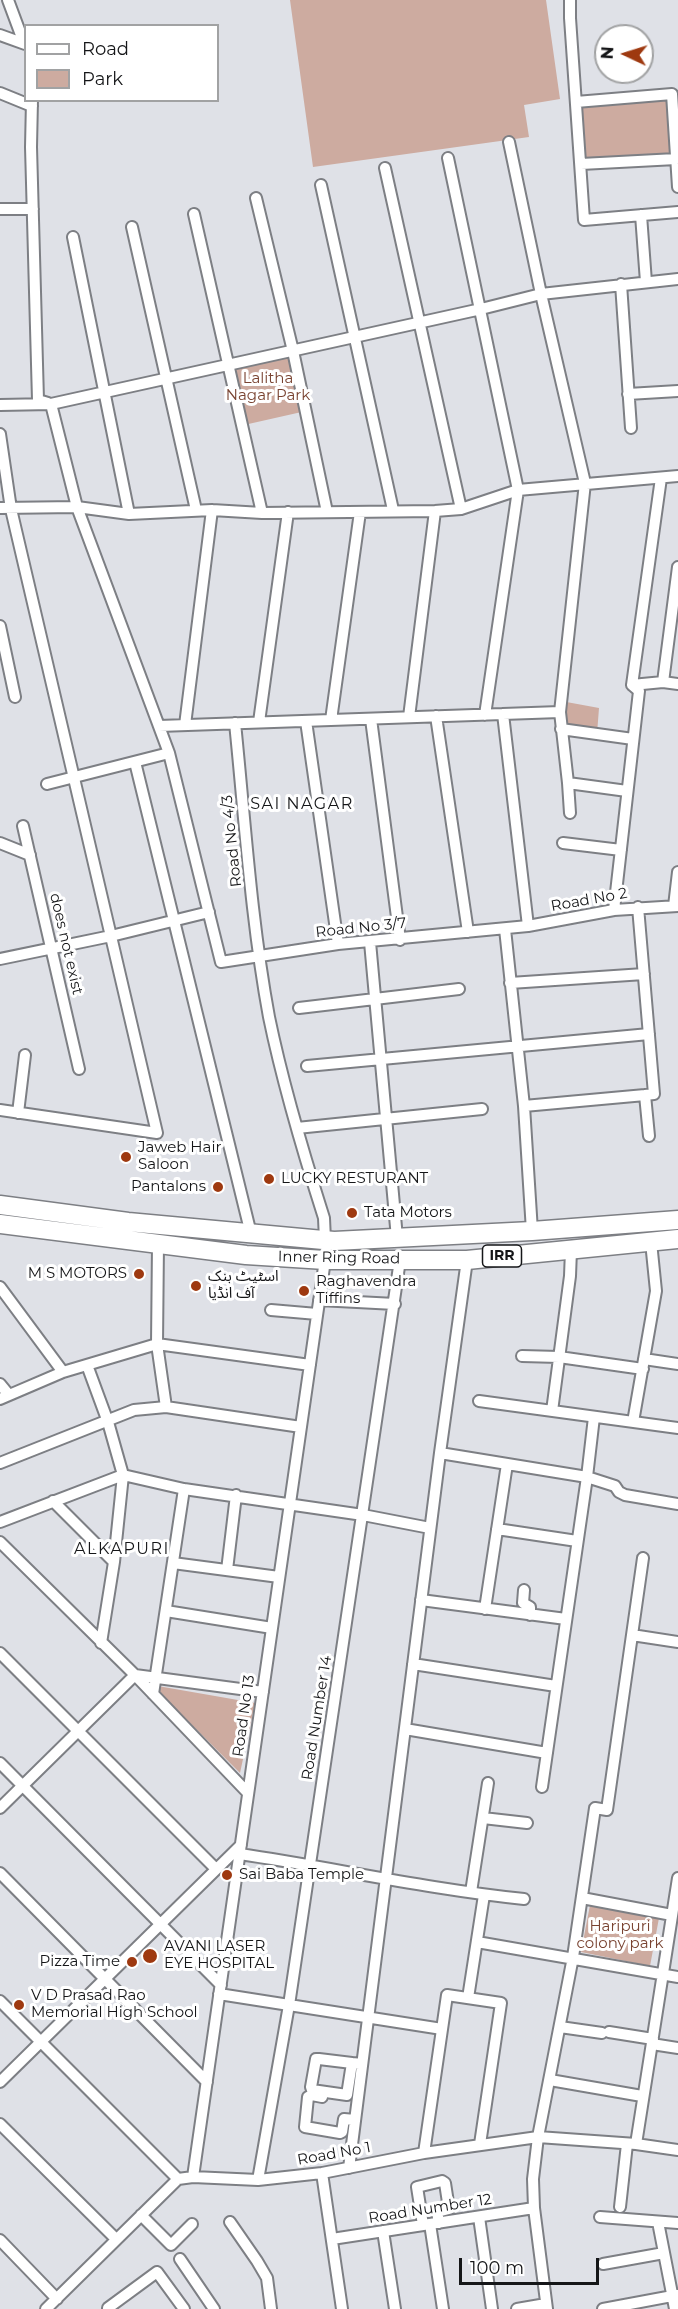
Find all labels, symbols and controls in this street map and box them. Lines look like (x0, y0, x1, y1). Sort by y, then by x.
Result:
legend (24, 24, 219, 102)
north arrow (594, 24, 654, 84)
text: Road (82, 38, 129, 60)
text: N (598, 46, 617, 60)
text: Park (82, 68, 123, 90)
park label: Lalitha Nagar Park (226, 370, 310, 405)
street label: Road No 4/3 (218, 794, 246, 888)
district label: SAI NAGAR (250, 794, 354, 814)
street label: Road No 2 (549, 884, 629, 916)
street label: does not exist (46, 891, 86, 997)
street label: Road No 3/7 (315, 914, 407, 942)
place label: Jaweb Hair Saloon (138, 1139, 221, 1174)
marker: Jaweb Hair Saloon (119, 1150, 133, 1164)
place label: LUCKY RESTURANT (281, 1170, 428, 1188)
marker: LUCKY RESTURANT (262, 1172, 276, 1186)
place label: Pantalons (131, 1178, 206, 1196)
marker: Pantalons (211, 1180, 225, 1194)
place label: Tata Motors (364, 1204, 452, 1222)
marker: Tata Motors (345, 1206, 359, 1220)
road number: IRR (482, 1245, 522, 1267)
street label: Inner Ring Road (278, 1248, 400, 1268)
place label: M S MOTORS (28, 1265, 127, 1283)
marker: M S MOTORS (132, 1267, 146, 1281)
place label: اسٹیٹ بنک آف انڈیا (208, 1268, 279, 1303)
place label: Raghavendra Tiffins (316, 1273, 416, 1308)
marker: اسٹیٹ بنک آف انڈیا (189, 1279, 203, 1293)
marker: Raghavendra Tiffins (297, 1284, 311, 1298)
district label: ALKAPURI (74, 1539, 170, 1559)
street label: Road Number 14 (298, 1654, 336, 1782)
street label: Road No 13 (229, 1674, 259, 1758)
place label: Sai Baba Temple (239, 1866, 364, 1884)
marker: Sai Baba Temple (220, 1868, 234, 1882)
park label: Haripuri colony park (577, 1918, 663, 1953)
place label: AVANI LASER EYE HOSPITAL (164, 1938, 274, 1973)
marker: AVANI LASER EYE HOSPITAL (141, 1947, 159, 1965)
place label: Pizza Time (39, 1953, 120, 1971)
marker: Pizza Time (125, 1955, 139, 1969)
place label: V D Prasad Rao Memorial High School (31, 1987, 198, 2022)
marker: V D Prasad Rao Memorial High School (12, 1998, 26, 2012)
street label: Road No 1 (296, 2139, 372, 2169)
street label: Road Number 12 (367, 2190, 493, 2228)
scale bar (462, 2246, 602, 2284)
text: 100 m (470, 2257, 524, 2279)

